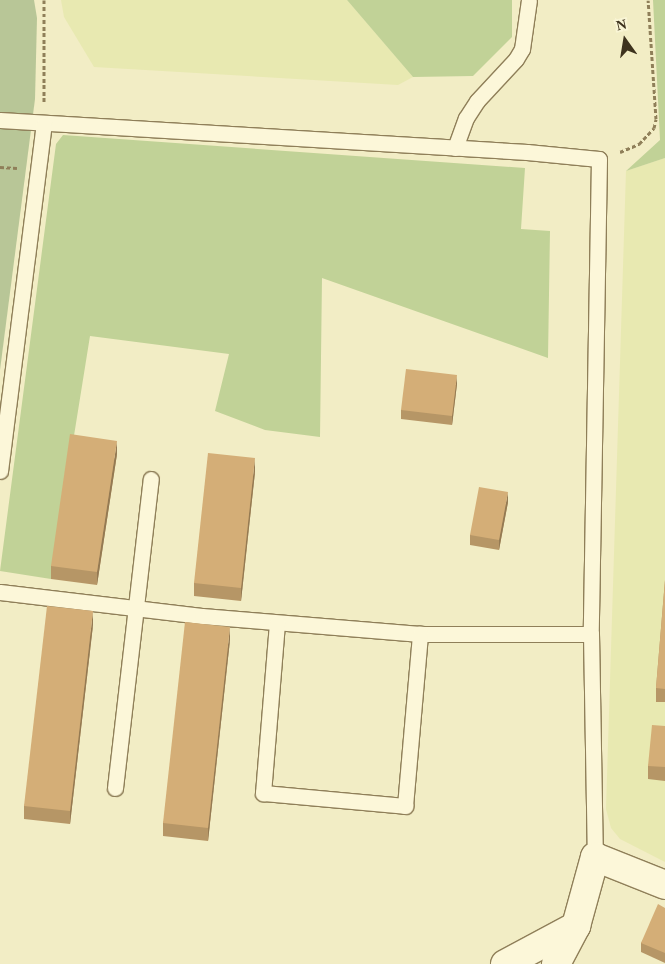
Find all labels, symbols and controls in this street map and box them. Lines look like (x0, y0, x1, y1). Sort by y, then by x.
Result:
north arrow (600, 15, 650, 65)
text: N (615, 16, 628, 33)

